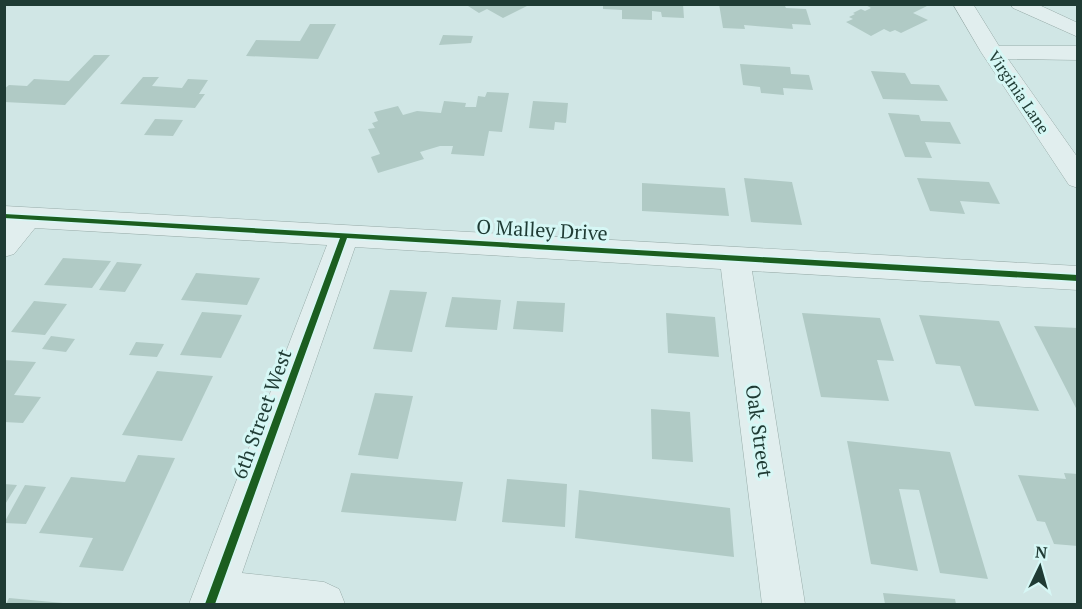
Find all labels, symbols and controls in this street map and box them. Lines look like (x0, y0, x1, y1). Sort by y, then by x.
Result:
street label: Virginia Lane (983, 46, 1055, 138)
street label: O Malley Drive (476, 213, 608, 246)
street label: 6th Street West (226, 345, 298, 483)
street label: Oak Street (740, 383, 779, 480)
north arrow (1010, 537, 1070, 597)
text: N (1034, 541, 1048, 564)

